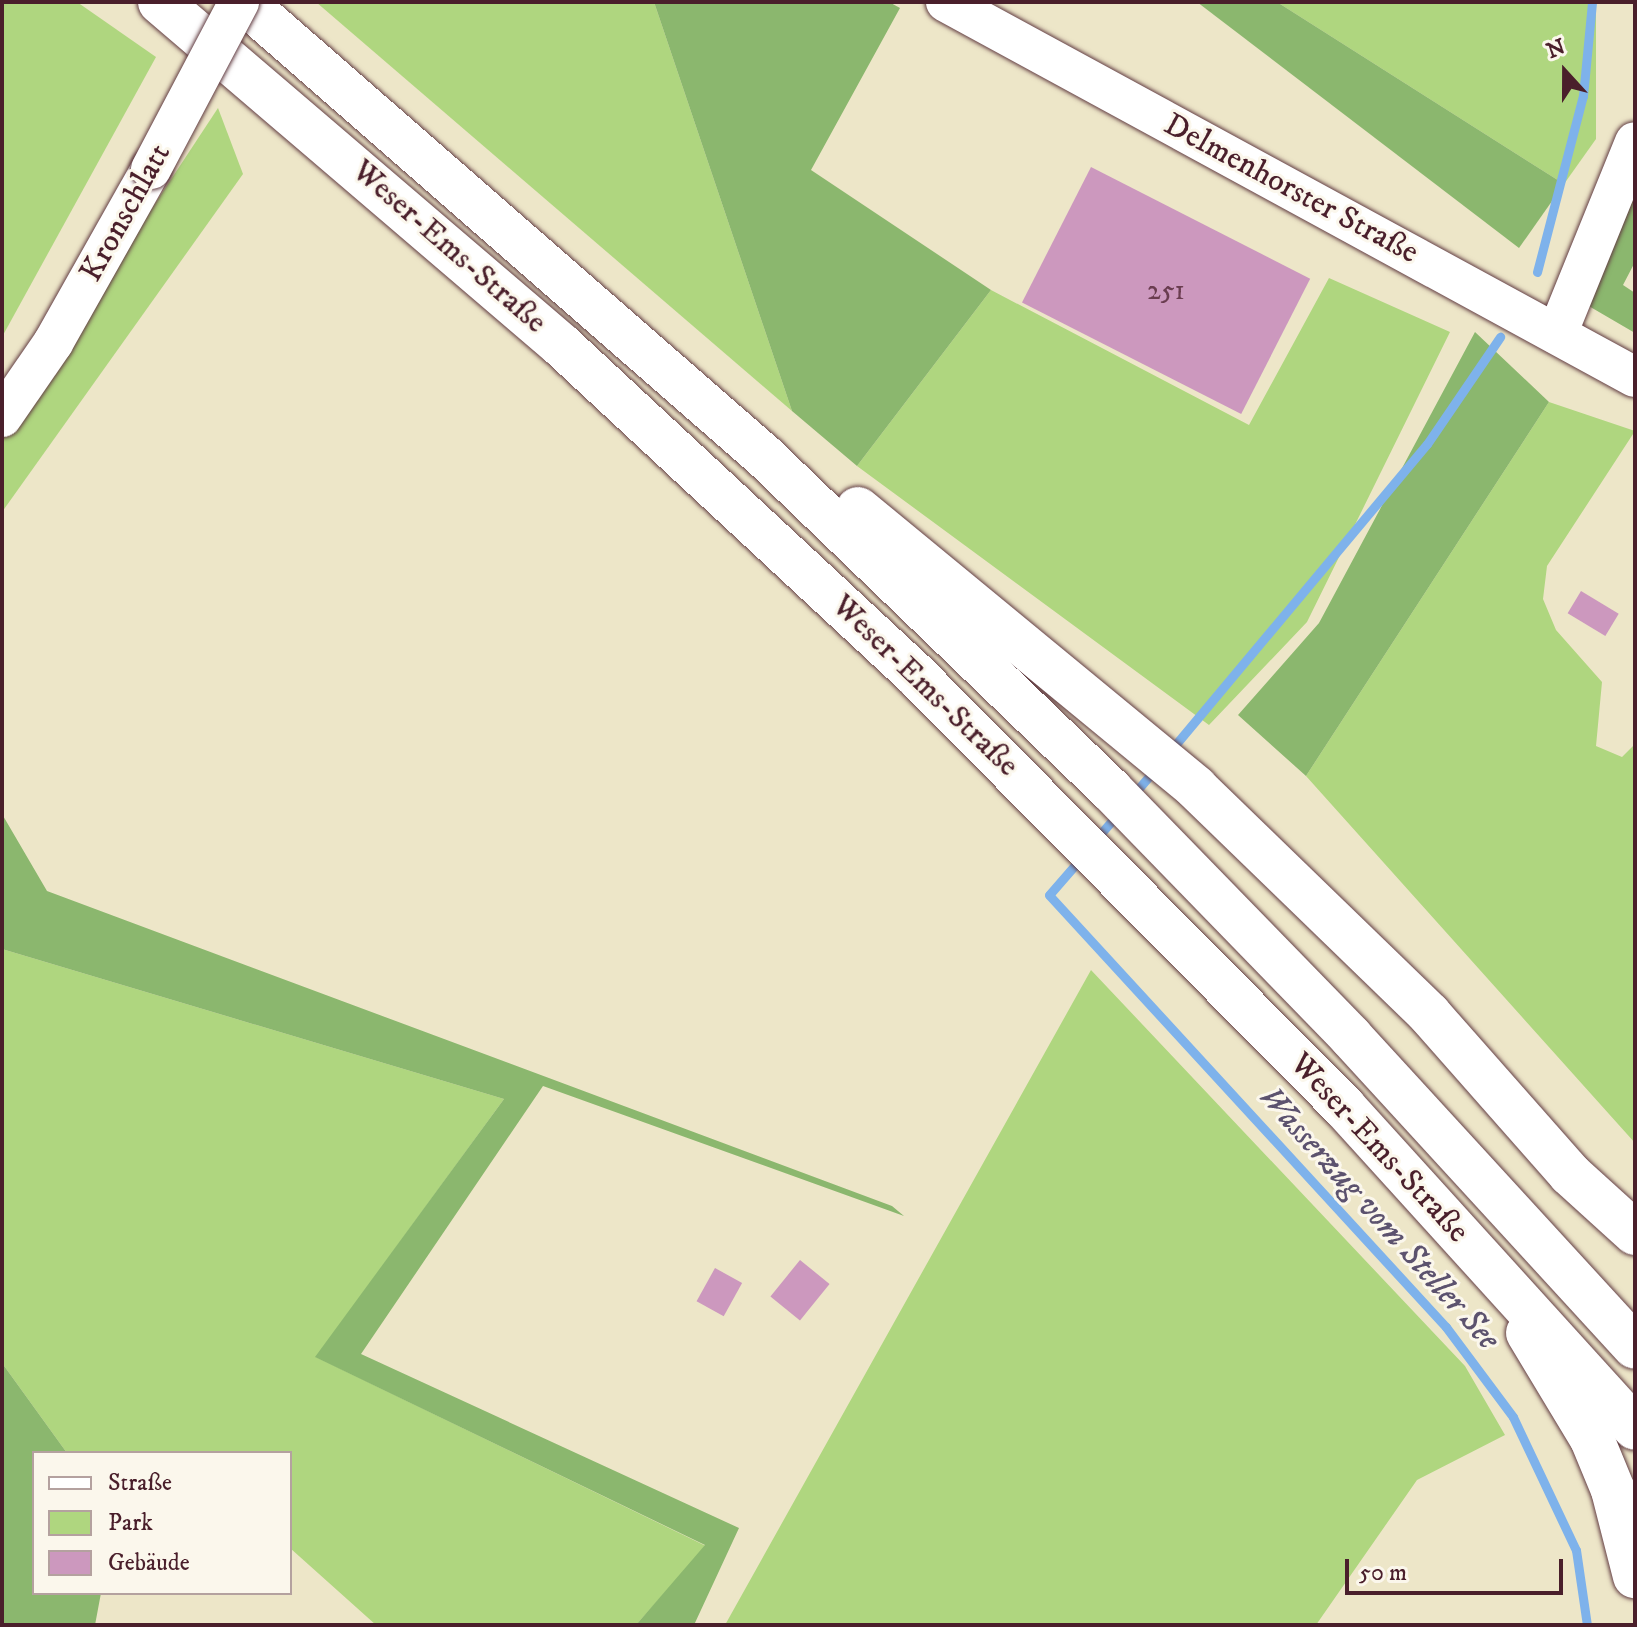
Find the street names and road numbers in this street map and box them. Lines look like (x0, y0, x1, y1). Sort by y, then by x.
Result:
street label: Delmenhorster Straße (1157, 106, 1425, 272)
street label: Kronschlatt (72, 137, 180, 289)
street label: Weser-Ems-Straße (344, 152, 554, 342)
street label: Weser-Ems-Straße (823, 587, 1027, 785)
street label: Weser-Ems-Straße (1281, 1045, 1477, 1251)

